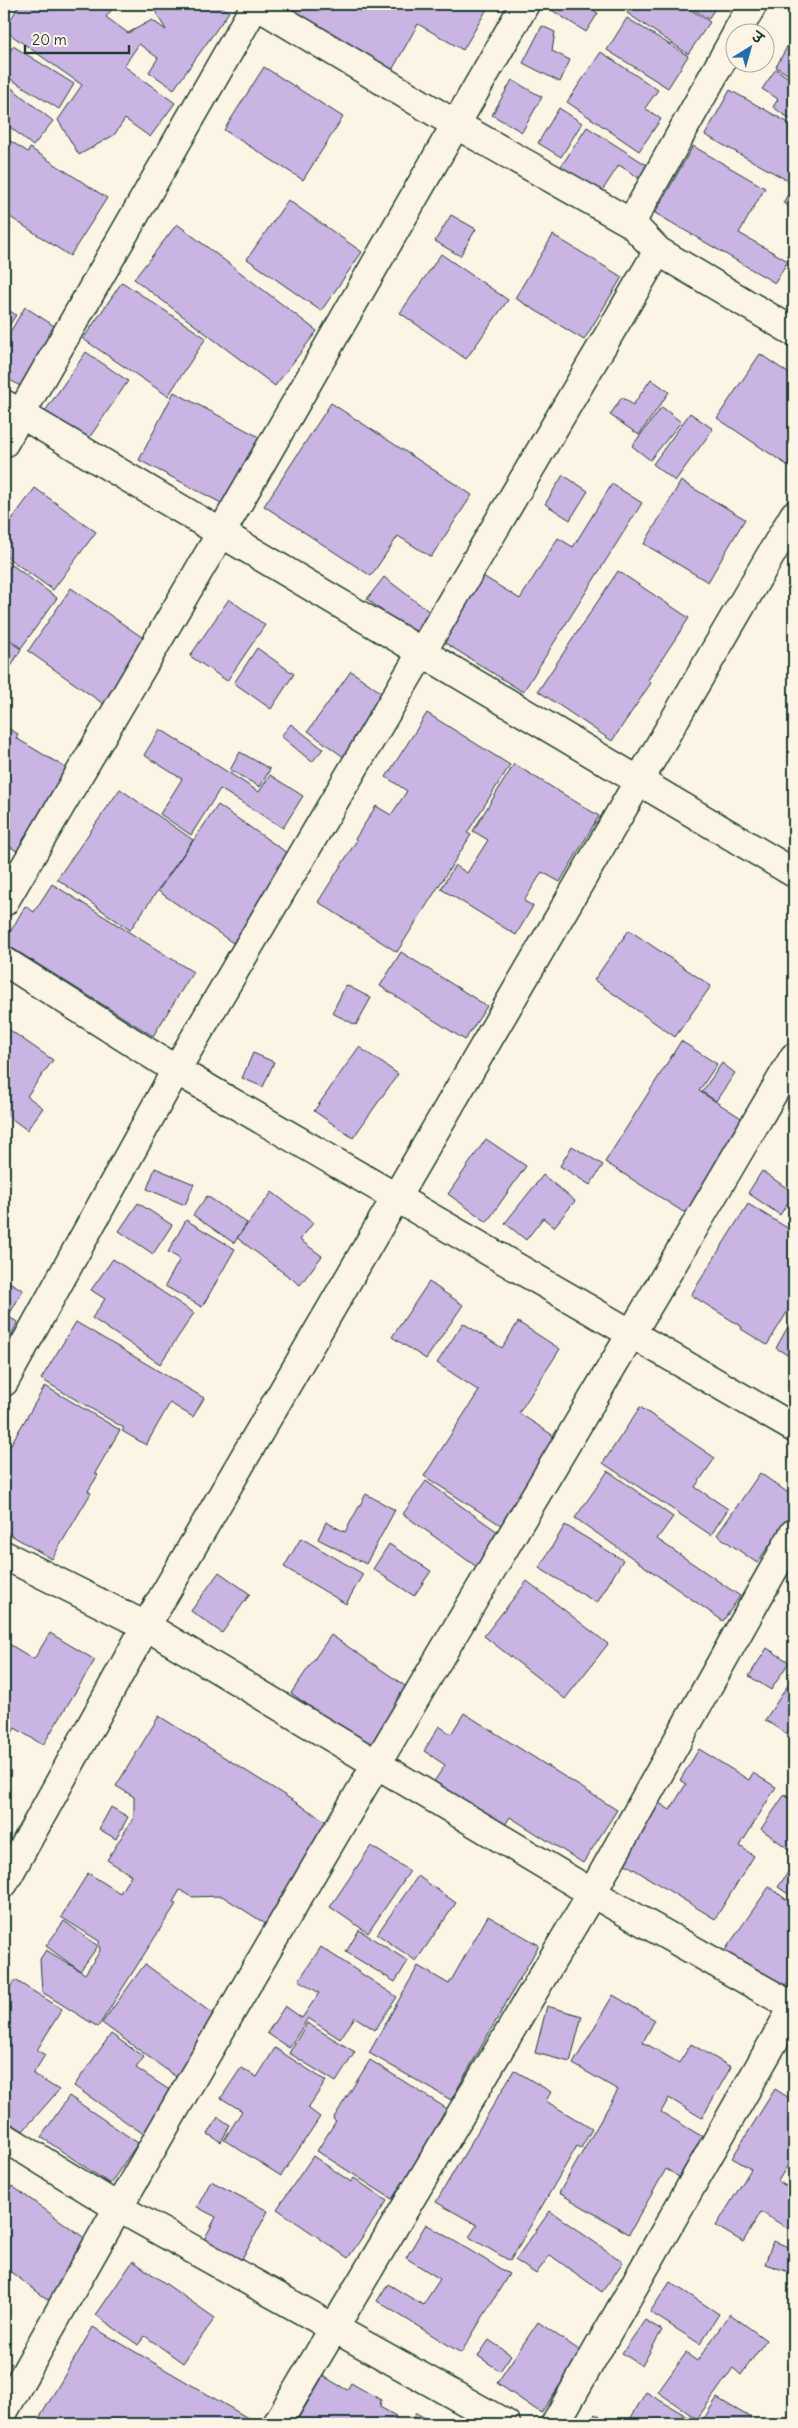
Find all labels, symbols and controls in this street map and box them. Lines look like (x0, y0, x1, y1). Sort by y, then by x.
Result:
scale bar (25, 22, 129, 54)
north arrow (726, 22, 776, 72)
text: उ (747, 26, 768, 49)
text: 20 m (32, 30, 67, 49)

